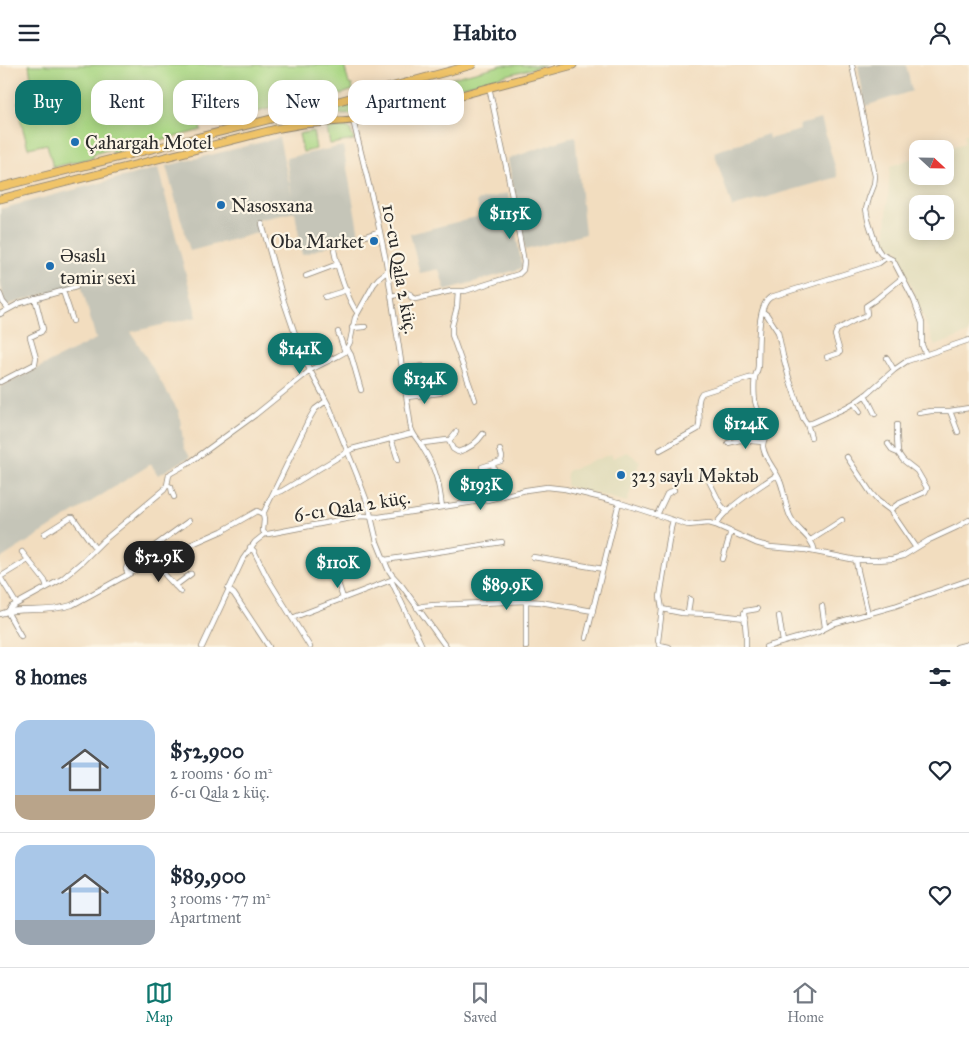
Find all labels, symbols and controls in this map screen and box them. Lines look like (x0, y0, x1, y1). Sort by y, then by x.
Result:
icon: menu (15, 19, 43, 47)
text: Habito (453, 19, 516, 46)
icon: person (926, 19, 954, 47)
chip: Buy (15, 80, 81, 125)
chip: Rent (91, 80, 163, 125)
chip: Filters (173, 80, 258, 125)
chip: New (268, 80, 338, 125)
chip: Apartment (348, 80, 464, 125)
place label: Çahargah Motel (85, 131, 213, 155)
marker: Çahargah Motel (69, 136, 81, 148)
north arrow (909, 140, 954, 185)
map controls (909, 140, 954, 240)
place label: Nasosxana (231, 194, 314, 217)
button: locate (909, 195, 954, 240)
pin: $115K (475, 197, 545, 240)
marker: Nasosxana (215, 199, 227, 211)
street label: 10-cu Qala 2 küç. (377, 202, 423, 336)
text: $115K (490, 204, 530, 223)
place label: Oba Market (270, 230, 364, 253)
marker: Oba Market (368, 235, 380, 247)
place label: Əsaslı təmir sexi (60, 244, 136, 289)
marker: Əsaslı təmir sexi (44, 260, 56, 272)
pin: $141K (265, 333, 335, 375)
text: $141K (279, 339, 321, 358)
pin: $134K (390, 363, 460, 405)
text: $134K (404, 369, 446, 388)
pin: $124K (711, 407, 781, 450)
text: $124K (724, 414, 768, 433)
place label: 323 saylı Məktəb (631, 464, 759, 487)
pin: $193K (446, 469, 516, 511)
marker: 323 saylı Məktəb (615, 469, 627, 481)
text: $193K (460, 475, 502, 494)
street label: 6-cı Qala 2 küç. (292, 485, 412, 527)
pin: $52.9K (118, 541, 200, 583)
text: $52.9K (135, 547, 183, 566)
pin: $110K (303, 547, 373, 589)
text: $110K (317, 553, 359, 572)
pin: $89.9K (466, 569, 548, 611)
text: $89.9K (482, 575, 532, 594)
icon: filters (926, 663, 954, 691)
text: 8 homes (15, 664, 87, 690)
text: $52,900 (170, 738, 244, 764)
icon: home (55, 740, 115, 800)
icon: heart (926, 756, 954, 784)
text: 2 rooms · 60 m² (170, 764, 272, 783)
text: 6-cı Qala 2 küç. (170, 783, 269, 802)
text: $89,900 (170, 863, 246, 889)
icon: home (55, 865, 115, 925)
icon: heart (926, 881, 954, 909)
text: 3 rooms · 77 m² (170, 889, 270, 908)
text: Apartment (170, 908, 242, 927)
tab: Map (145, 979, 173, 1026)
tab: Saved (464, 979, 497, 1026)
tab: Home (787, 979, 824, 1026)

